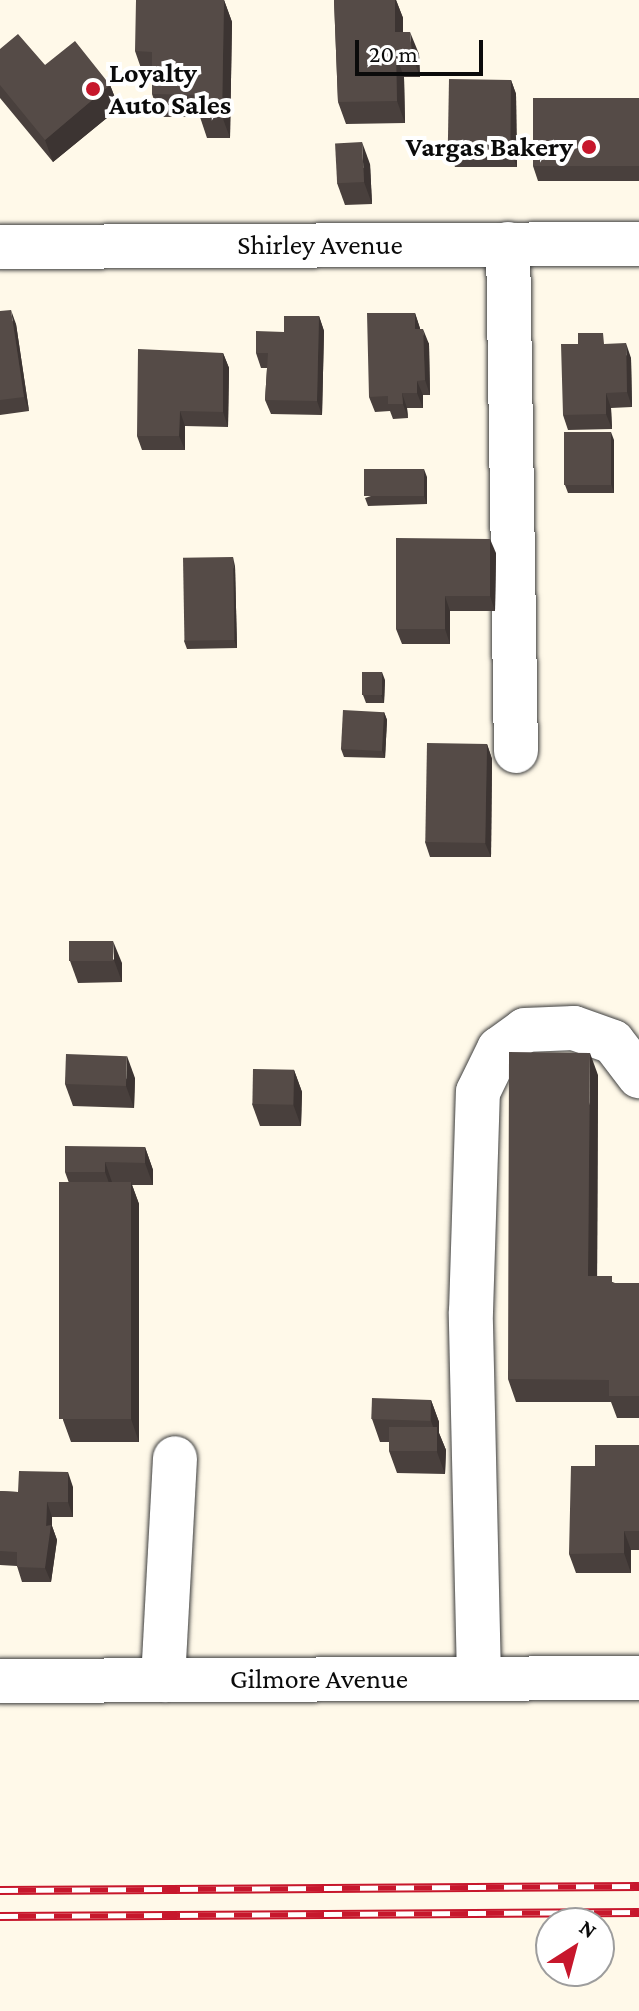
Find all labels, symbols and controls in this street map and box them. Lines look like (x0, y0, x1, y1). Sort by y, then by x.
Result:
scale bar (359, 24, 487, 74)
text: 20 m (369, 40, 418, 67)
place label: Loyalty Auto Sales (109, 56, 231, 122)
marker: Loyalty Auto Sales (84, 80, 102, 98)
place label: Vargas Bakery (406, 130, 573, 164)
marker: Vargas Bakery (580, 138, 598, 156)
street label: Shirley Avenue (237, 228, 403, 262)
street label: Gilmore Avenue (230, 1662, 408, 1696)
north arrow (535, 1907, 615, 1987)
text: N (575, 1914, 602, 1943)

